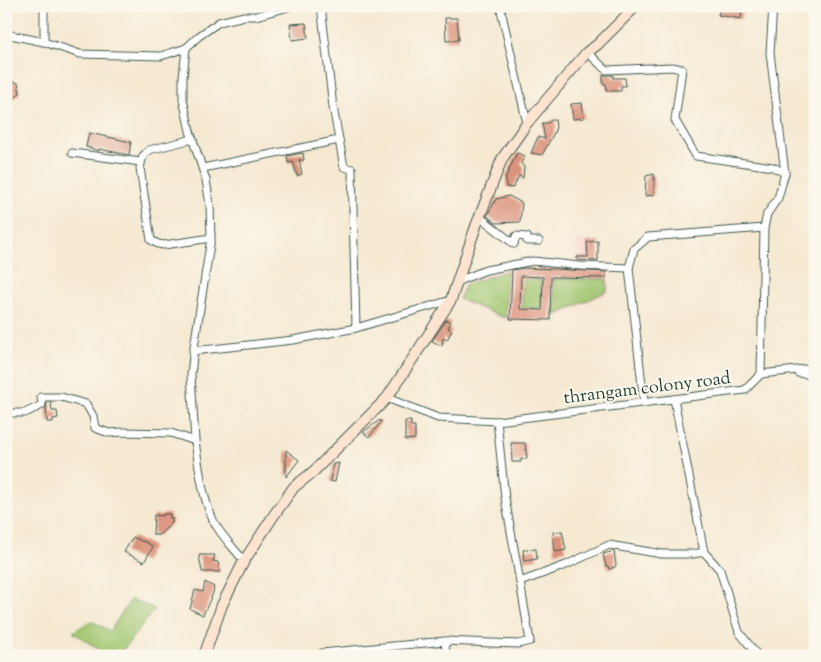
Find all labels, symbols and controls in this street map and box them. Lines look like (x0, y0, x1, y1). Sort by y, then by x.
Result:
street label: thrangam colony road (562, 366, 732, 412)

